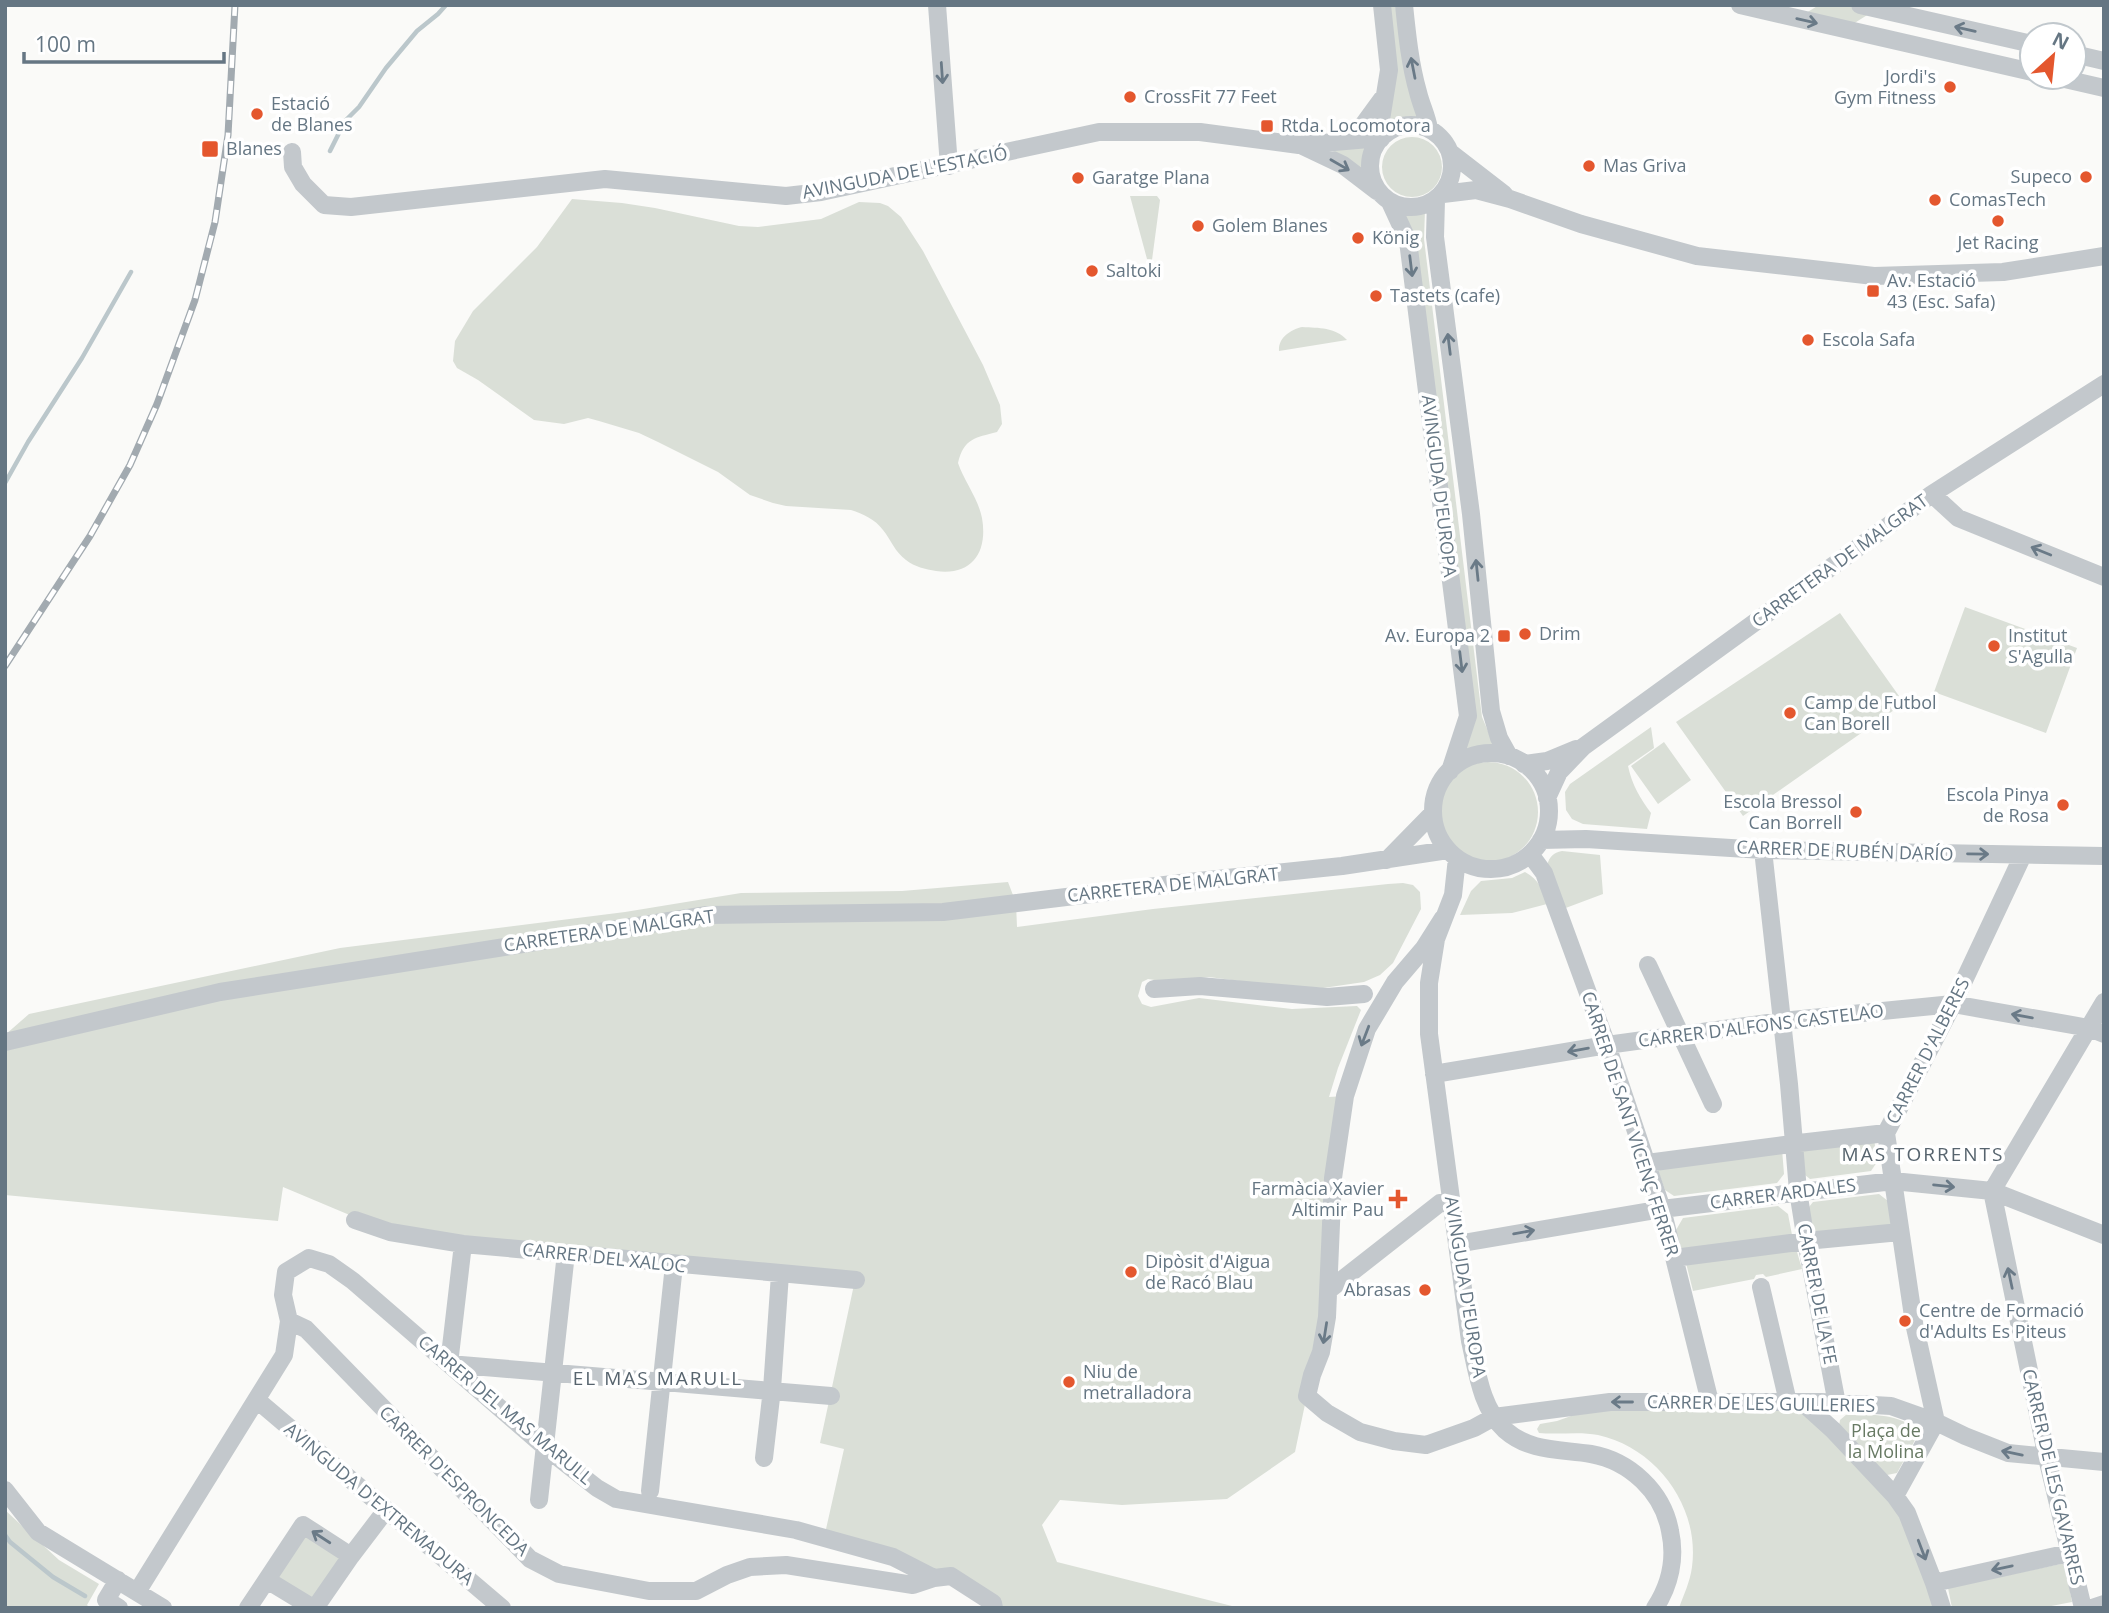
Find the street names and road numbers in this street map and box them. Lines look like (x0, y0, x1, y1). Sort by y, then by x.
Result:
street label: AVINGUDA DE L'ESTACIÓ (800, 140, 1010, 204)
street label: AVINGUDA D'EUROPA (1417, 393, 1463, 579)
street label: CARRETERA DE MALGRAT (1747, 488, 1932, 632)
street label: CARRER DE RUBÉN DARÍO (1736, 834, 1954, 866)
street label: CARRETERA DE MALGRAT (1066, 861, 1280, 907)
street label: CARRETERA DE MALGRAT (502, 903, 716, 957)
street label: CARRER D'ALBERES (1880, 973, 1974, 1128)
street label: CARRER DE SANT VICENÇ FERRER (1577, 988, 1685, 1259)
street label: CARRER D'ALFONS CASTELAO (1637, 998, 1885, 1052)
street label: CARRER ARDALES (1708, 1172, 1857, 1214)
street label: AVINGUDA D'EUROPA (1440, 1194, 1492, 1380)
street label: CARRER DE LA FE (1793, 1221, 1843, 1366)
street label: CARRER DEL XALOC (521, 1236, 687, 1278)
street label: CARRER DEL MAS MARULL (413, 1329, 598, 1489)
street label: CARRER DE LES GAVARRES (2017, 1366, 2091, 1587)
street label: CARRER DE LES GUILLERIES (1647, 1389, 1876, 1417)
street label: CARRER D'ESPRONCEDA (374, 1400, 535, 1561)
street label: AVINGUDA D'EXTREMADURA (280, 1417, 480, 1590)

